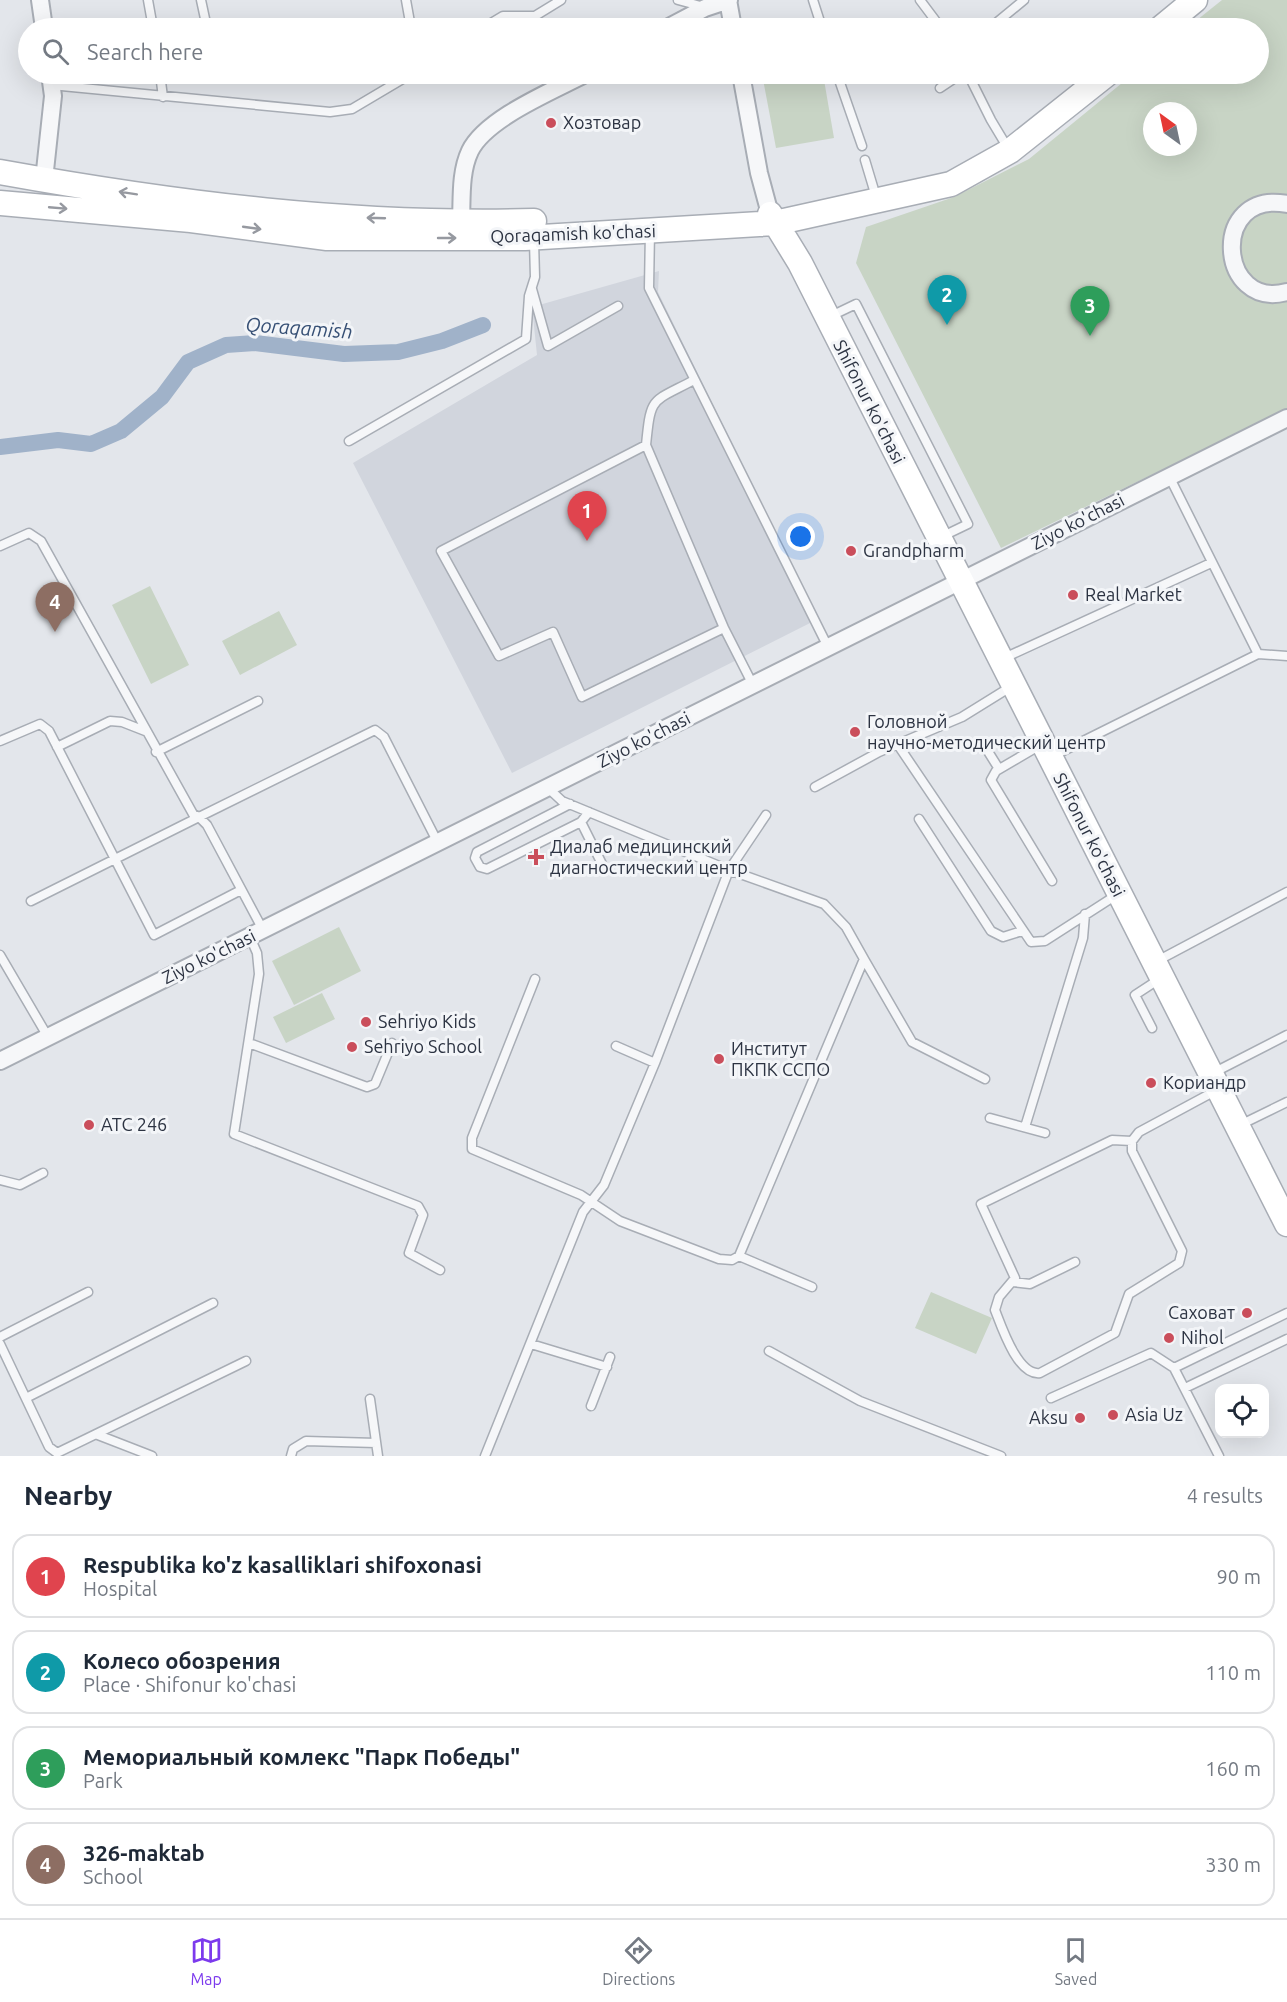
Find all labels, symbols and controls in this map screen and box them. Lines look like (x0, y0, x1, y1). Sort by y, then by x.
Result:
search box (18, 18, 1269, 84)
icon: search (39, 35, 72, 68)
text: Search here (87, 39, 203, 64)
north arrow (1143, 102, 1197, 156)
place label: Хозтовар (563, 112, 641, 132)
marker: Хозтовар (544, 116, 558, 130)
one-way arrow (119, 187, 138, 198)
one-way arrow (48, 203, 68, 214)
one-way arrow (366, 212, 386, 224)
street label: Qoraqamish ko'chasi (490, 220, 656, 247)
one-way arrow (242, 223, 262, 234)
one-way arrow (436, 232, 456, 244)
pin: 2 (928, 276, 966, 325)
pin: 3 (1070, 286, 1110, 336)
water label: Qoraqamish (245, 312, 353, 344)
street label: Shifonur ko'chasi (830, 336, 910, 467)
street label: Ziyo ko'chasi (1028, 489, 1127, 553)
pin: 1 (568, 492, 606, 541)
your location (786, 522, 815, 551)
place label: Grandpharm (863, 540, 964, 560)
marker: Grandpharm (844, 544, 858, 558)
pin: 4 (36, 582, 74, 632)
place label: Real Market (1085, 584, 1182, 604)
marker: Real Market (1066, 588, 1080, 602)
street label: Ziyo ko'chasi (594, 707, 693, 771)
place label: Головной научно-методический центр (867, 711, 1106, 752)
marker: Головной научно-методический центр (848, 725, 862, 739)
street label: Shifonur ko'chasi (1050, 769, 1130, 900)
place label: Диалаб медицинский диагностический центр (550, 836, 748, 877)
marker: Диалаб медицинский диагностический центр (527, 848, 545, 866)
street label: Ziyo ko'chasi (159, 925, 258, 987)
place label: Sehriyo Kids (378, 1011, 476, 1031)
marker: Sehriyo Kids (359, 1015, 373, 1029)
place label: Sehriyo School (364, 1036, 482, 1056)
place label: Институт ПКПК ССПО (731, 1038, 830, 1079)
marker: Sehriyo School (345, 1040, 359, 1054)
marker: Институт ПКПК ССПО (712, 1052, 726, 1066)
place label: Кориандр (1163, 1072, 1246, 1092)
marker: Кориандр (1144, 1076, 1158, 1090)
place label: АТС 246 (101, 1114, 167, 1134)
marker: АТС 246 (82, 1118, 96, 1132)
place label: Саховат (1168, 1302, 1235, 1322)
marker: Саховат (1240, 1306, 1254, 1320)
place label: Nihol (1181, 1327, 1224, 1347)
marker: Nihol (1162, 1331, 1176, 1345)
map controls (1215, 1384, 1269, 1438)
button: locate (1215, 1384, 1269, 1438)
place label: Asia Uz (1125, 1404, 1183, 1424)
place label: Aksu (1029, 1407, 1068, 1427)
marker: Asia Uz (1106, 1408, 1120, 1422)
marker: Aksu (1073, 1411, 1087, 1425)
text: Nearby (24, 1481, 112, 1510)
text: 4 results (1187, 1484, 1263, 1507)
text: Respublika ko'z kasalliklari shifoxonasi (83, 1552, 482, 1577)
text: 1 (40, 1565, 51, 1588)
text: 90 m (1217, 1565, 1261, 1588)
text: Hospital (83, 1577, 157, 1600)
text: Колесо обозрения (83, 1648, 281, 1673)
text: 2 (40, 1661, 51, 1684)
text: 110 m (1205, 1661, 1261, 1684)
text: Place · Shifonur ko'chasi (83, 1673, 296, 1696)
text: Мемориальный комлекс "Парк Победы" (83, 1744, 520, 1769)
text: 3 (40, 1757, 51, 1780)
text: 160 m (1205, 1757, 1261, 1780)
text: Park (83, 1769, 123, 1792)
text: 326-maktab (83, 1840, 205, 1865)
text: 4 (40, 1853, 51, 1876)
text: 330 m (1205, 1853, 1261, 1876)
text: School (83, 1865, 143, 1888)
tab: Map (190, 1934, 223, 1988)
tab: Directions (602, 1934, 675, 1988)
tab: Saved (1055, 1934, 1097, 1988)

